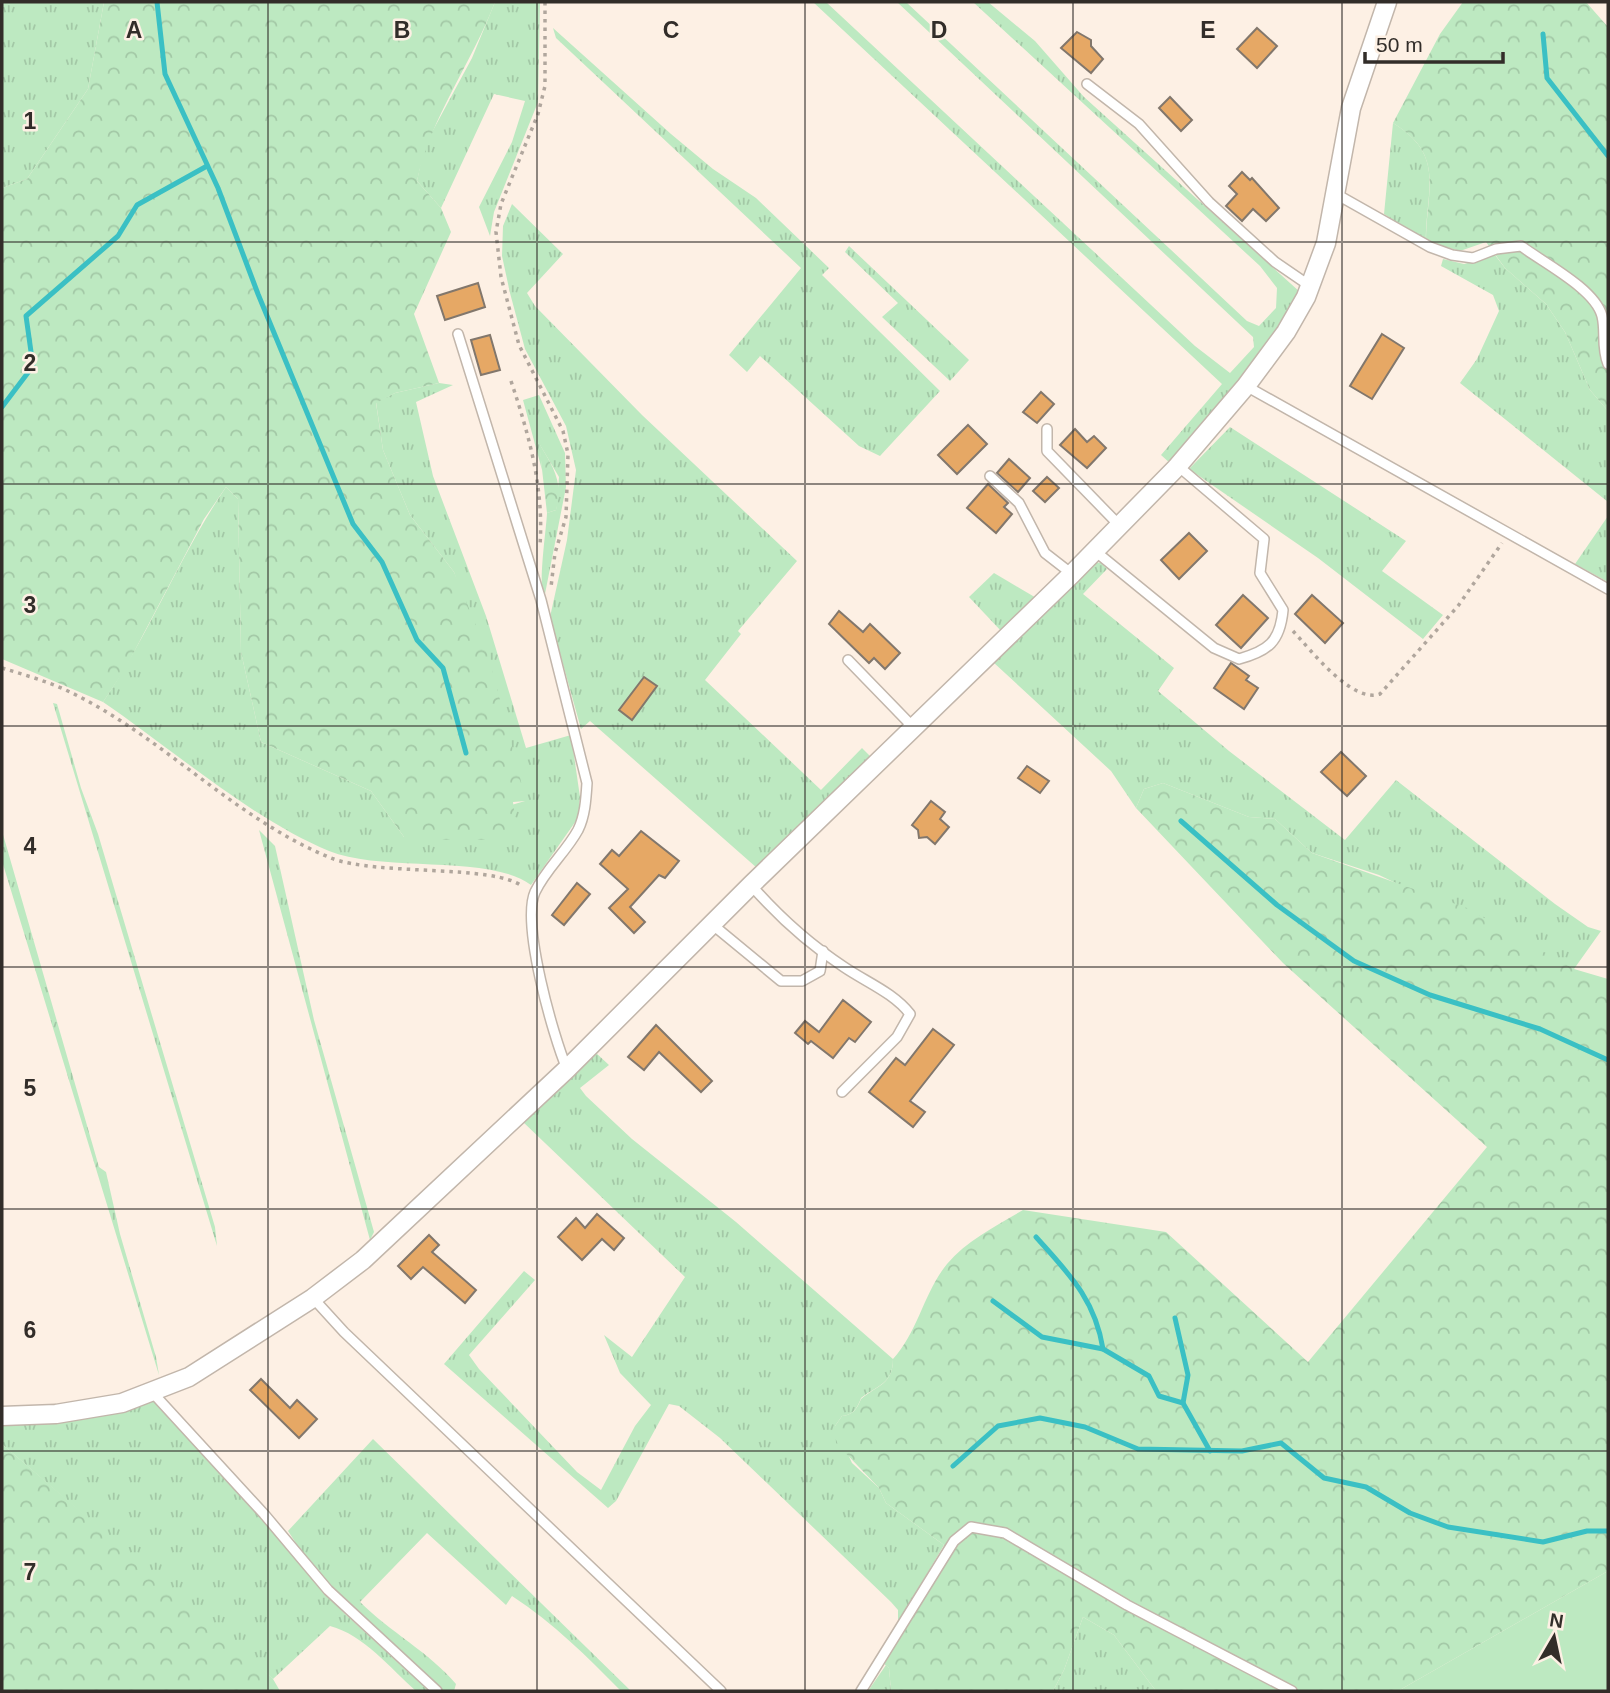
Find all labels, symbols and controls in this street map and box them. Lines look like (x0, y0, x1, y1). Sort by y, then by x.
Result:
text: A (126, 17, 142, 43)
text: B (394, 17, 410, 43)
text: C (663, 17, 679, 43)
text: D (931, 17, 947, 43)
text: E (1200, 17, 1216, 43)
scale bar (1365, 21, 1503, 65)
text: 50 m (1376, 33, 1423, 56)
text: 1 (24, 108, 37, 134)
text: 2 (24, 350, 36, 376)
text: 3 (24, 592, 36, 618)
text: 4 (24, 833, 37, 859)
text: 5 (24, 1075, 37, 1101)
text: 6 (24, 1317, 36, 1343)
text: 7 (24, 1559, 36, 1585)
north arrow (1519, 1602, 1589, 1672)
text: N (1548, 1609, 1565, 1632)

